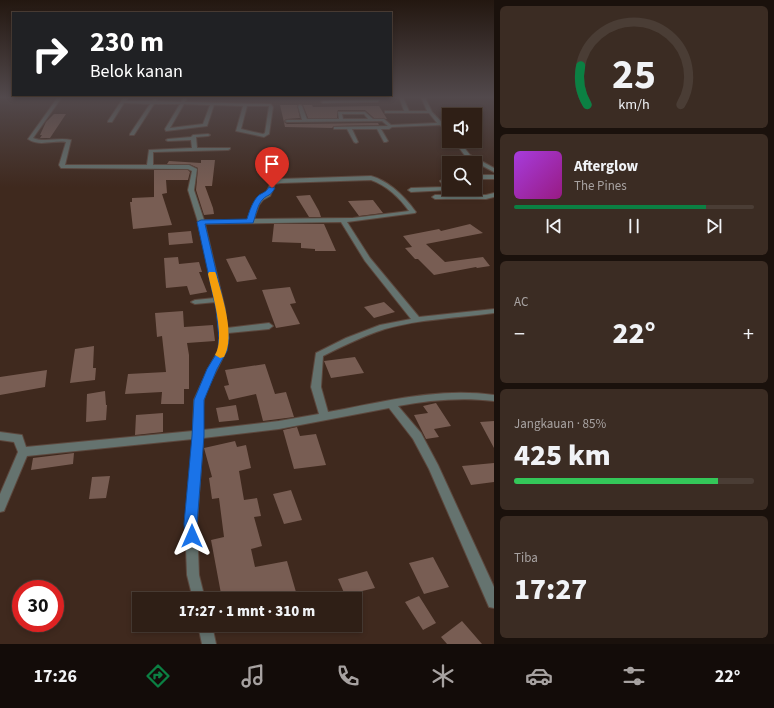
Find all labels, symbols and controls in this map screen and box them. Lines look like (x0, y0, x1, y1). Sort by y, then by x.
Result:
text: 230 m (90, 22, 164, 62)
icon: right (24, 28, 76, 80)
text: 25 (612, 45, 656, 105)
text: Belok kanan (90, 59, 183, 84)
text: km/h (618, 93, 650, 114)
map controls (442, 108, 482, 196)
button: sound (442, 108, 482, 148)
pin (255, 147, 289, 188)
icon: arrive (261, 153, 283, 175)
button: search (442, 156, 482, 196)
text: Afterglow (574, 156, 638, 177)
text: The Pines (574, 177, 627, 195)
icon: previous (543, 215, 565, 237)
icon: pause (623, 215, 645, 237)
icon: next (703, 215, 725, 237)
text: AC (514, 293, 528, 311)
text: 22° (612, 312, 656, 355)
text: − (514, 318, 525, 350)
text: + (743, 318, 754, 350)
text: Jangkauan · 85% (514, 415, 606, 433)
text: 425 km (514, 434, 611, 477)
position arrow (171, 515, 213, 557)
text: Tiba (514, 549, 538, 567)
text: 17:27 (514, 568, 587, 611)
speed limit sign: 30 (12, 580, 64, 632)
text: 17:27 · 1 mnt · 310 m (179, 601, 315, 622)
icon: directions (144, 662, 172, 690)
icon: music (239, 662, 267, 690)
icon: phone (334, 662, 362, 690)
icon: climate (429, 662, 457, 690)
icon: car (525, 662, 553, 690)
icon: filters (620, 662, 648, 690)
text: 17:26 (34, 664, 77, 689)
text: 22° (715, 664, 740, 689)

